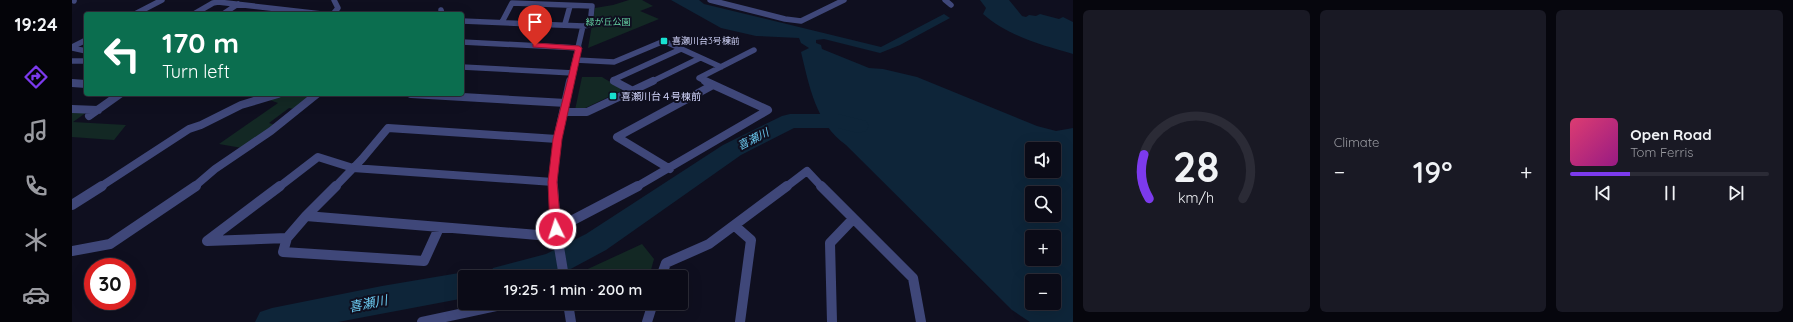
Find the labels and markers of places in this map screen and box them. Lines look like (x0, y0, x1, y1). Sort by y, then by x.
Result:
pin (518, 5, 552, 46)
place label: 喜瀬川台3号棟前 (672, 35, 740, 46)
marker: 喜瀬川台3号棟前 (659, 36, 669, 46)
place label: 喜瀬川台４号棟前 (621, 90, 701, 103)
marker: 喜瀬川台４号棟前 (608, 91, 618, 101)

